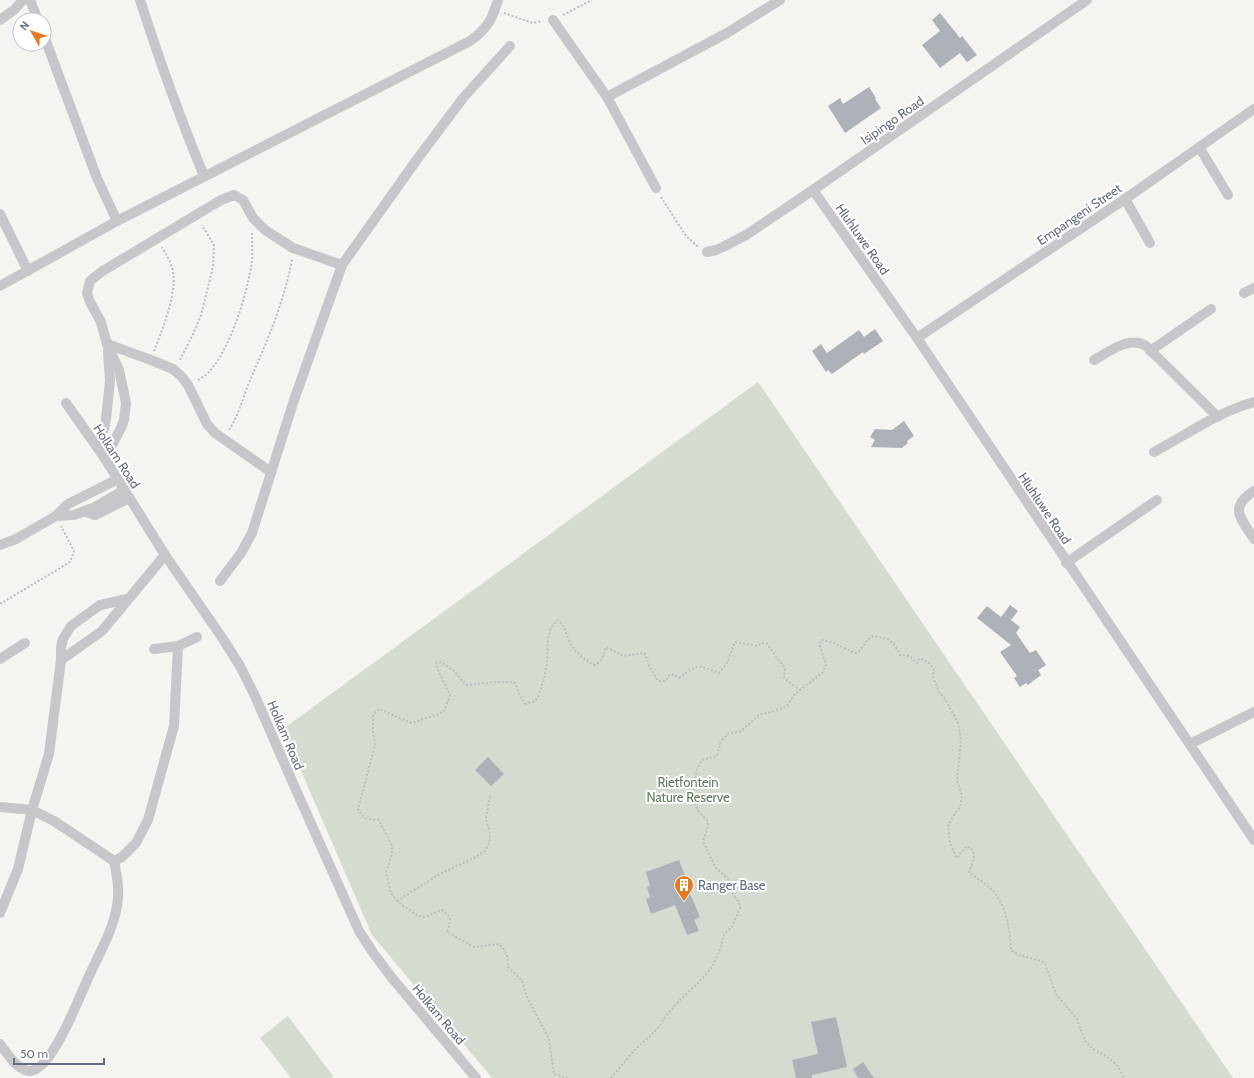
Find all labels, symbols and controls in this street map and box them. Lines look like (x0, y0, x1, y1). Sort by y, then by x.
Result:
north arrow (12, 12, 52, 52)
text: N (16, 18, 32, 33)
street label: Isipingo Road (857, 92, 927, 148)
street label: Empangeni Street (1034, 179, 1125, 248)
street label: Hluhluwe Road (833, 200, 893, 278)
street label: Holkam Road (90, 421, 144, 491)
street label: Hluhluwe Road (1015, 469, 1075, 547)
street label: Holkam Road (264, 698, 308, 772)
park label: Rietfontein Nature Reserve (646, 774, 730, 805)
building icon: Ranger Base (673, 874, 695, 902)
place label: Ranger Base (698, 877, 766, 893)
street label: Holkam Road (409, 981, 469, 1047)
scale bar (14, 1040, 104, 1066)
text: 50 m (20, 1046, 48, 1061)

